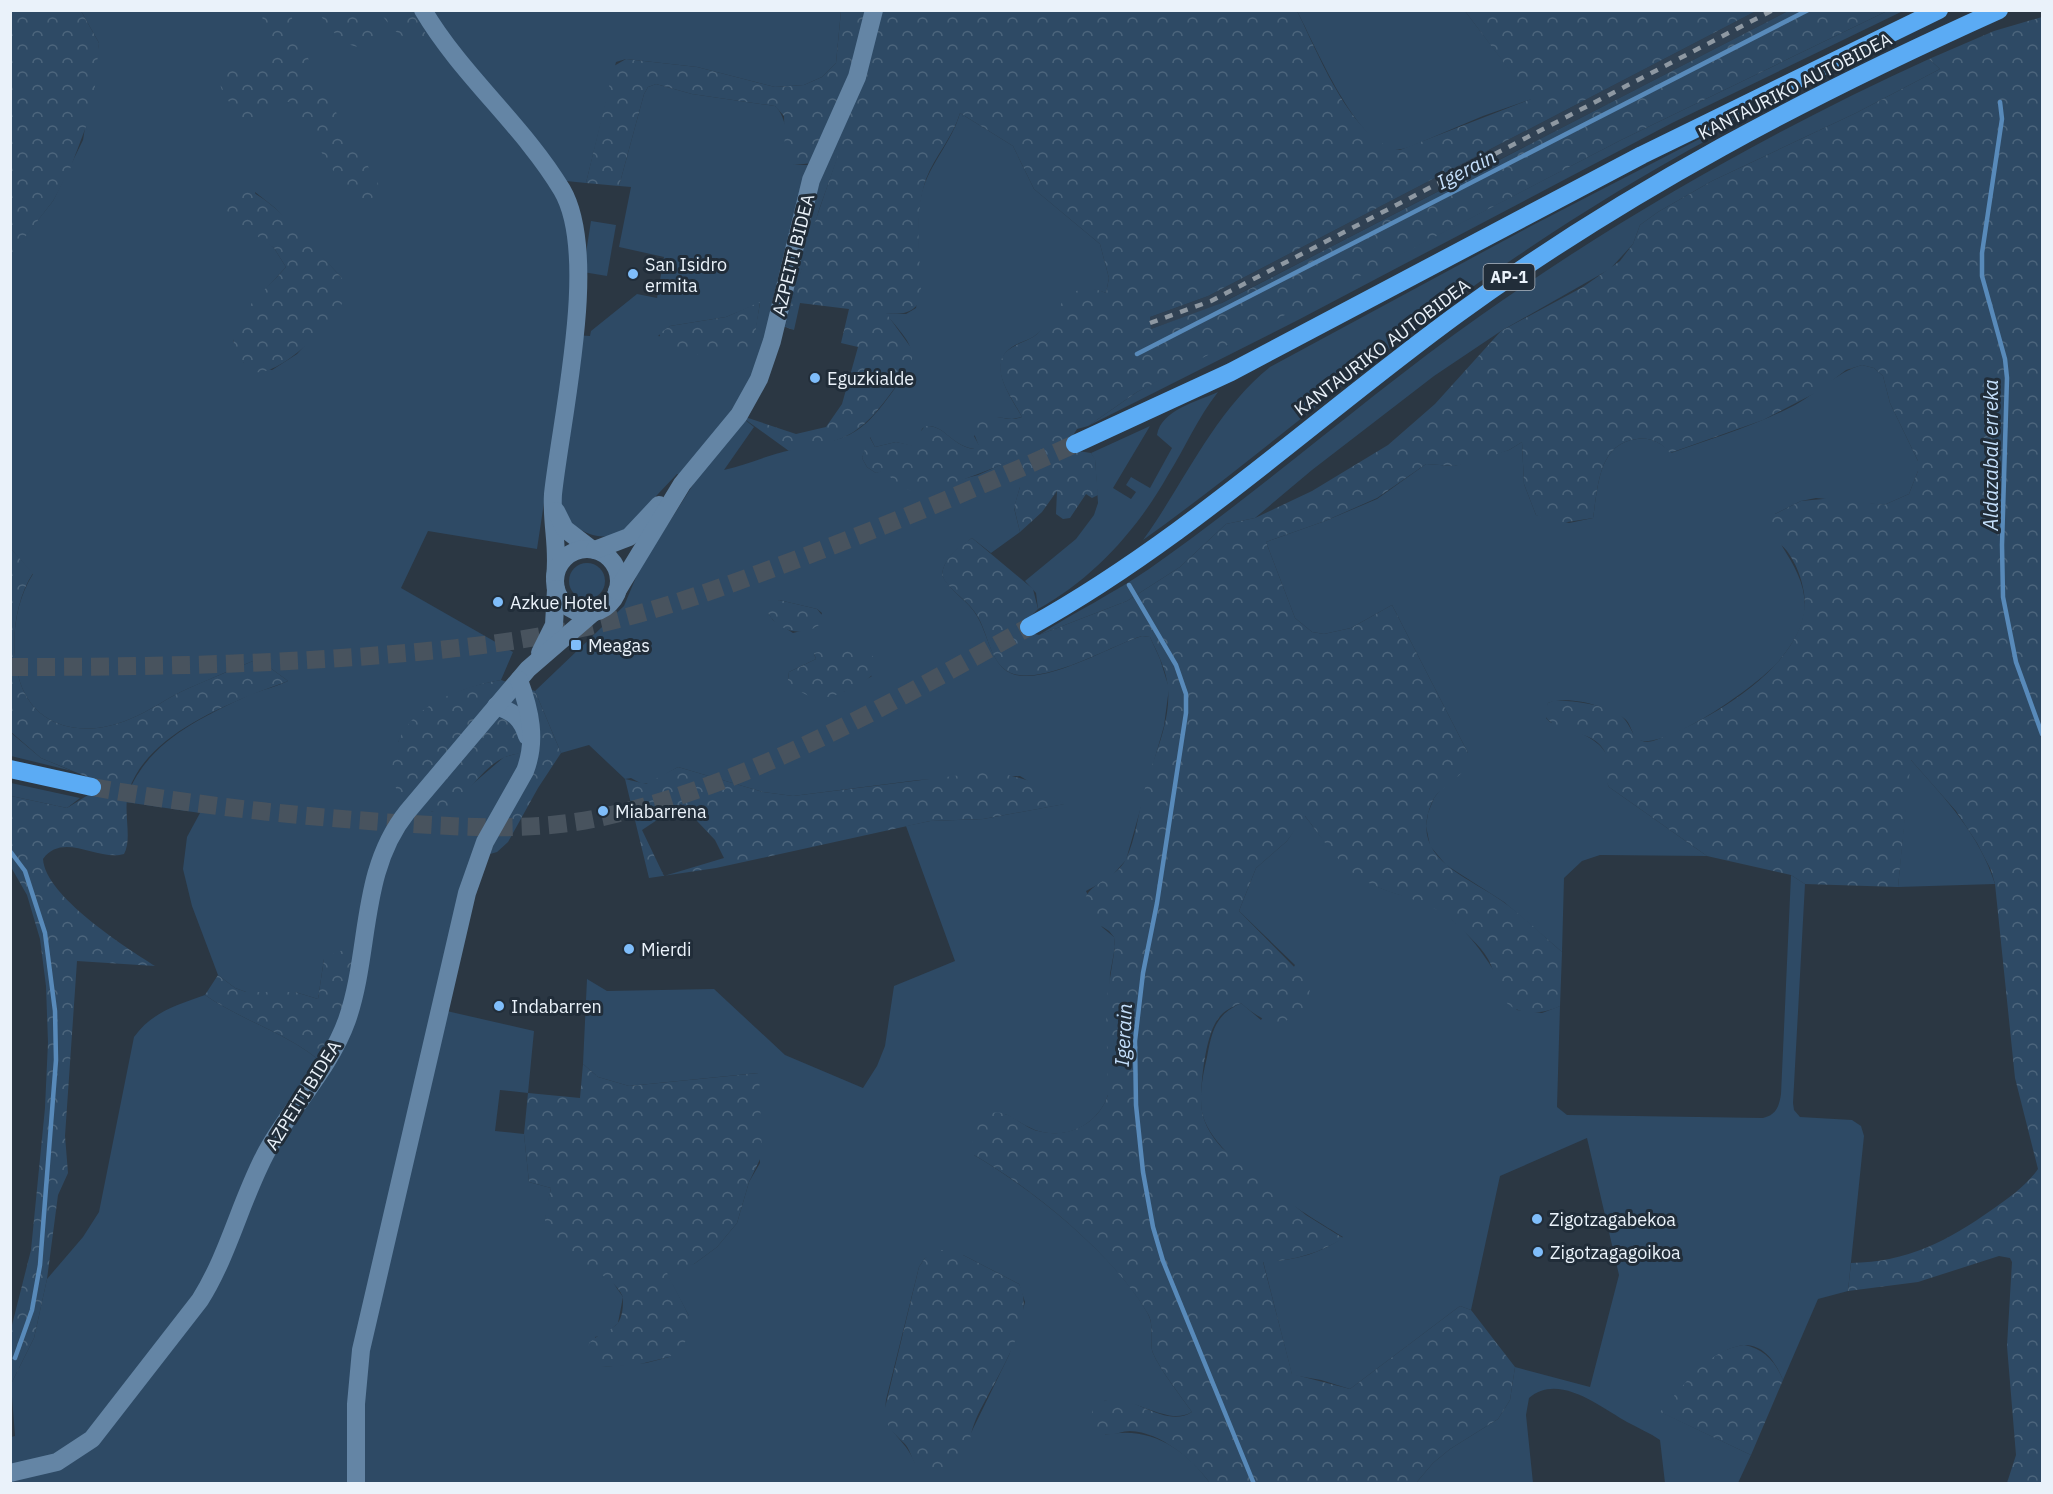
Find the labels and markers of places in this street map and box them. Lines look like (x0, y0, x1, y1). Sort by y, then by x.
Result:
place label: San Isidro ermita (645, 253, 727, 297)
marker: San Isidro ermita (626, 267, 640, 281)
place label: Eguzkialde (827, 367, 914, 390)
marker: Eguzkialde (808, 371, 822, 385)
place label: Azkue Hotel (510, 591, 608, 614)
marker: Azkue Hotel (491, 595, 505, 609)
place label: Meagas (588, 634, 650, 657)
marker: Meagas (569, 638, 583, 652)
place label: Miabarrena (615, 800, 707, 823)
marker: Miabarrena (596, 804, 610, 818)
place label: Mierdi (641, 938, 691, 961)
marker: Mierdi (622, 942, 636, 956)
place label: Indabarren (511, 995, 602, 1018)
marker: Indabarren (492, 999, 506, 1013)
place label: Zigotzagabekoa (1549, 1208, 1676, 1231)
marker: Zigotzagabekoa (1530, 1212, 1544, 1226)
place label: Zigotzagagoikoa (1550, 1241, 1681, 1264)
marker: Zigotzagagoikoa (1531, 1245, 1545, 1259)

